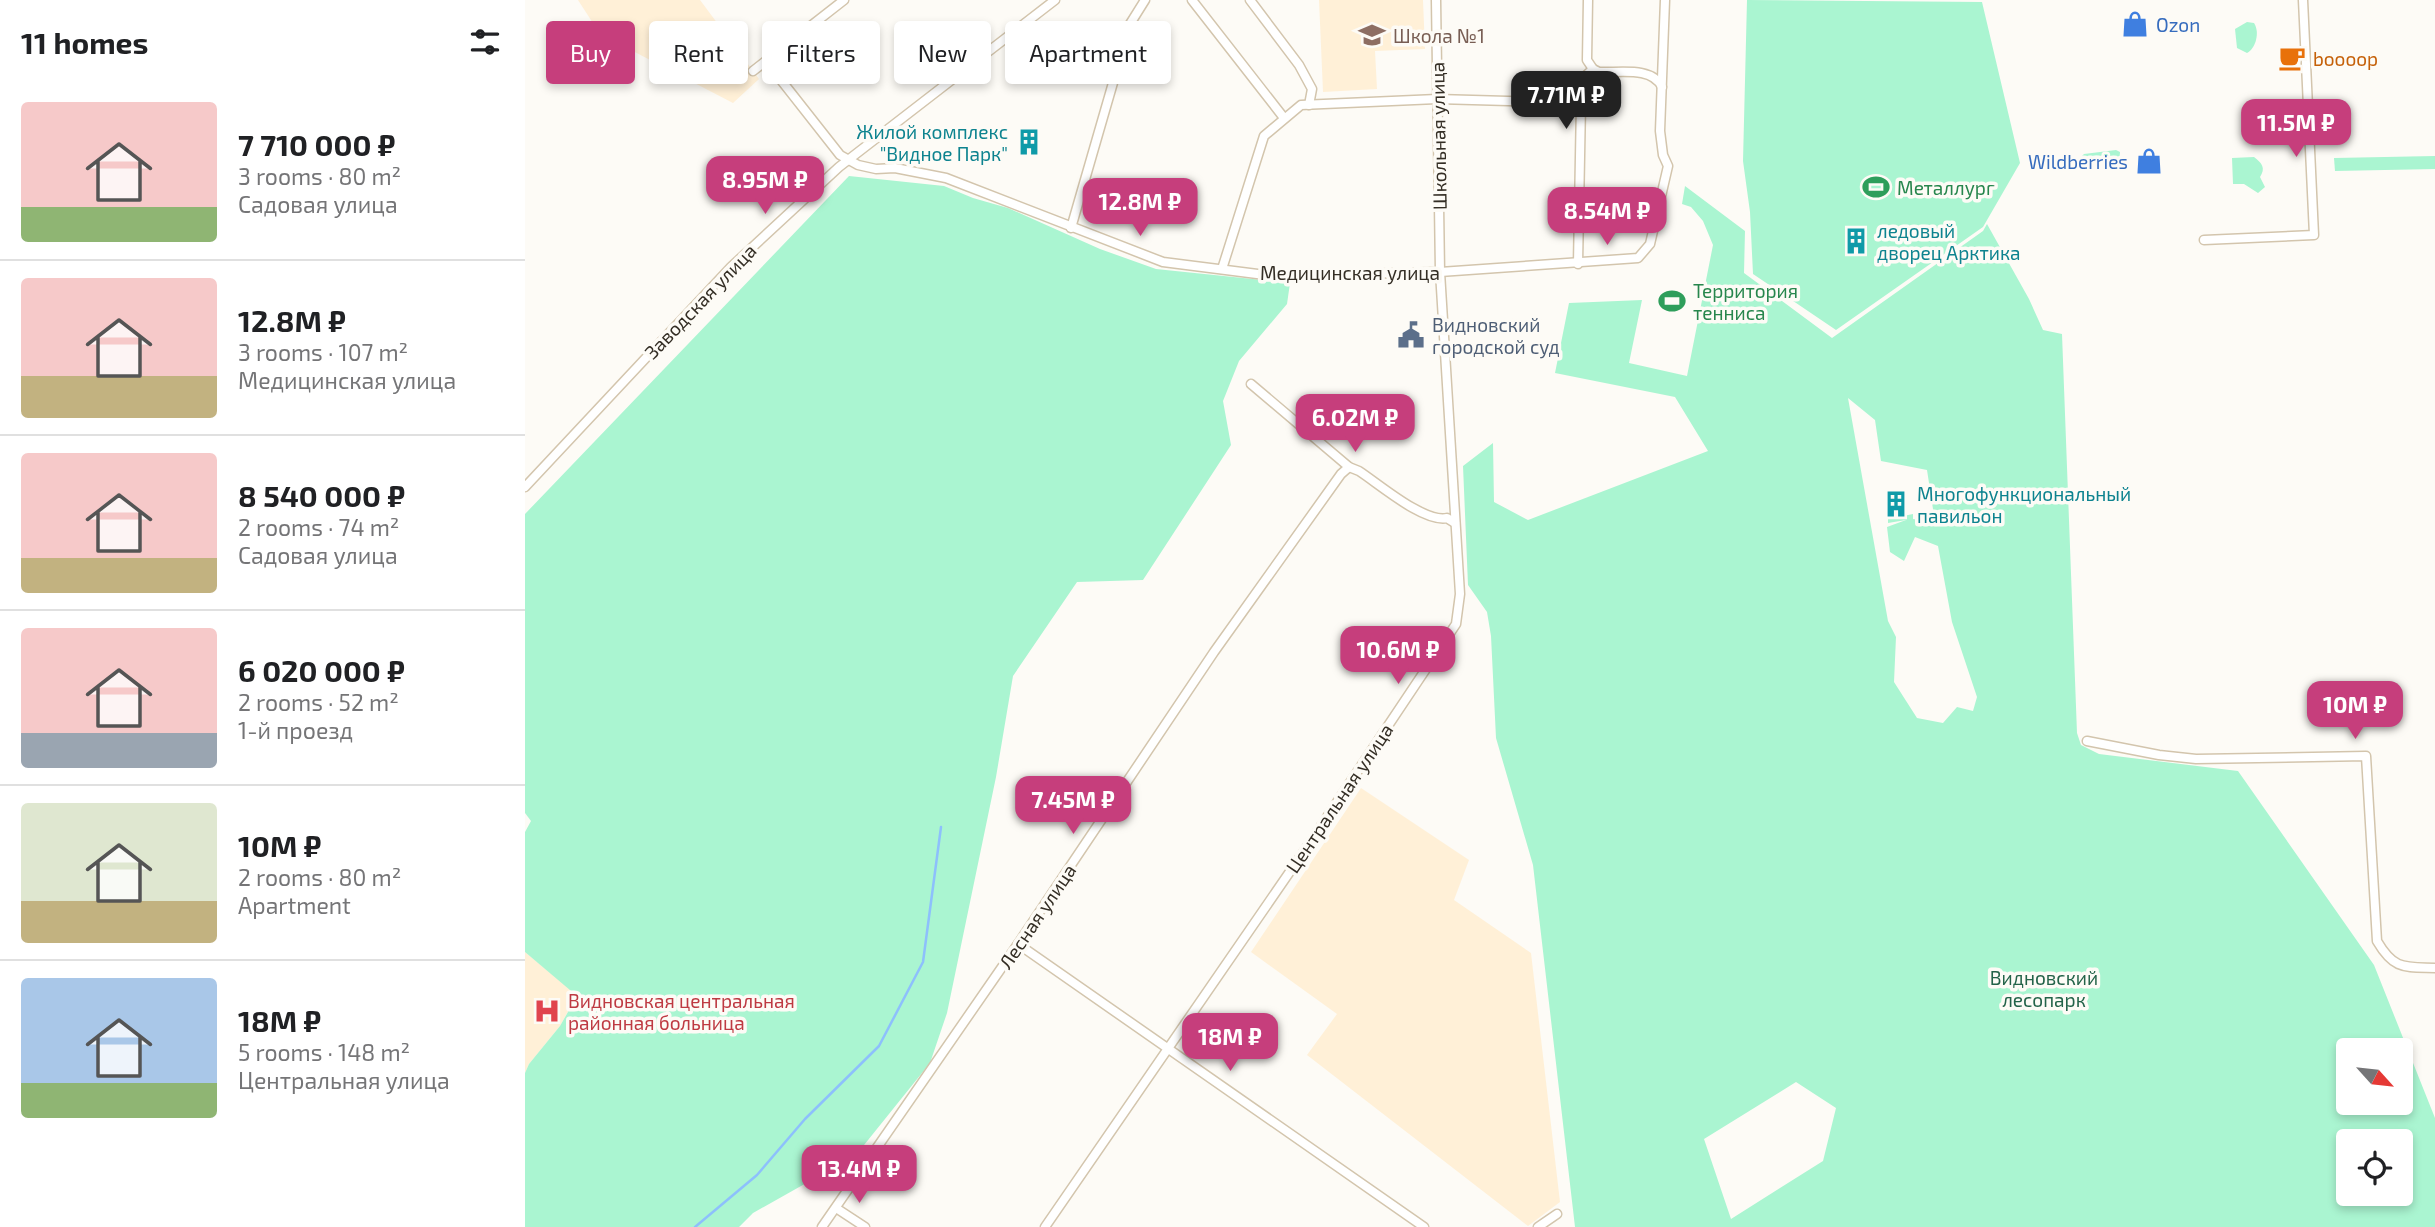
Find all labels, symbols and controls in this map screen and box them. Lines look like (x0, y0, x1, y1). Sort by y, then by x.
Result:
shop icon: Ozon (2120, 9, 2150, 39)
place label: Ozon (2156, 13, 2200, 36)
school or university icon: Школа №1 (1357, 20, 1387, 50)
chip: Buy (546, 21, 635, 84)
chip: Rent (649, 21, 748, 84)
chip: Filters (762, 21, 880, 84)
chip: New (894, 21, 991, 84)
chip: Apartment (1005, 21, 1171, 84)
icon: filters (466, 23, 504, 61)
text: 11 homes (21, 24, 148, 60)
place label: Школа №1 (1393, 24, 1485, 47)
cafe icon: boooop (2277, 43, 2307, 73)
place label: boooop (2313, 47, 2378, 70)
street label: Школьная улица (1425, 62, 1452, 210)
pin: 7.71M ₽ (1501, 72, 1631, 131)
text: 7.71M ₽ (1527, 80, 1605, 108)
pin: 11.5M ₽ (2231, 100, 2361, 159)
text: 11.5M ₽ (2257, 108, 2335, 136)
place label: Жилой комплекс "Видное Парк" (856, 120, 1008, 165)
text: 7 710 000 ₽ (238, 126, 396, 162)
building icon: Жилой комплекс "Видное Парк" (1014, 127, 1044, 157)
icon: home (77, 130, 161, 214)
shop icon: Wildberries (2134, 146, 2164, 176)
place label: Wildberries (2028, 150, 2128, 173)
pin: 8.95M ₽ (700, 156, 830, 216)
text: 3 rooms · 80 m² (238, 162, 401, 190)
text: 8.95M ₽ (722, 165, 808, 193)
sports icon: Металлург (1861, 172, 1891, 202)
place label: Металлург (1897, 176, 1995, 200)
pin: 12.8M ₽ (1075, 178, 1205, 238)
text: 12.8M ₽ (1099, 187, 1181, 215)
pin: 8.54M ₽ (1542, 188, 1672, 247)
text: Садовая улица (238, 190, 398, 218)
text: 8.54M ₽ (1564, 196, 1650, 224)
place label: ледовый дворец Арктика (1877, 219, 2021, 264)
building icon: ледовый дворец Арктика (1841, 226, 1871, 256)
street label: Заводская улица (639, 239, 761, 364)
street label: Медицинская улица (1260, 261, 1440, 285)
place label: Территория тенниса (1693, 279, 1798, 324)
sports icon: Территория тенниса (1657, 286, 1687, 316)
text: 12.8M ₽ (238, 302, 346, 338)
icon: home (77, 306, 161, 390)
place label: Видновский городской суд (1432, 313, 1560, 359)
public building icon: Видновский городской суд (1396, 320, 1426, 350)
text: 3 rooms · 107 m² (238, 338, 408, 366)
text: Медицинская улица (238, 366, 456, 394)
pin: 6.02M ₽ (1290, 394, 1420, 454)
text: 6.02M ₽ (1312, 403, 1398, 431)
text: 8 540 000 ₽ (238, 477, 405, 513)
icon: home (77, 481, 161, 565)
place label: Многофункциональный павильон (1917, 482, 2131, 527)
building icon: Многофункциональный павильон (1881, 489, 1911, 519)
text: 2 rooms · 74 m² (238, 513, 399, 541)
text: Садовая улица (238, 541, 398, 569)
pin: 10.6M ₽ (1333, 626, 1463, 686)
text: 10.6M ₽ (1356, 635, 1440, 663)
text: 6 020 000 ₽ (238, 652, 405, 688)
icon: home (77, 656, 161, 740)
pin: 10M ₽ (2306, 682, 2404, 741)
text: 2 rooms · 52 m² (238, 688, 399, 716)
text: 10M ₽ (2323, 690, 2387, 718)
text: 1-й проезд (238, 716, 353, 744)
street label: Центральная улица (1281, 719, 1398, 878)
pin: 7.45M ₽ (1008, 776, 1138, 836)
text: 7.45M ₽ (1031, 785, 1115, 813)
text: 10M ₽ (238, 827, 322, 863)
icon: home (77, 831, 161, 915)
street label: Лесная улица (994, 859, 1081, 973)
text: 2 rooms · 80 m² (238, 863, 401, 891)
text: Apartment (238, 891, 351, 919)
park label: Видновский лесопарк (1990, 966, 2098, 1011)
place label: Видновская центральная районная больница (568, 989, 795, 1034)
hospital icon: Видновская центральная районная больница (532, 996, 562, 1026)
text: 18M ₽ (238, 1002, 321, 1038)
icon: home (77, 1006, 161, 1090)
pin: 18M ₽ (1181, 1014, 1279, 1073)
text: 18M ₽ (1198, 1022, 1262, 1050)
text: 5 rooms · 148 m² (238, 1038, 410, 1066)
north arrow (2336, 1038, 2413, 1115)
map controls (2336, 1038, 2413, 1206)
text: Центральная улица (238, 1066, 450, 1094)
button: locate (2336, 1129, 2413, 1206)
pin: 13.4M ₽ (794, 1146, 924, 1205)
text: 13.4M ₽ (818, 1154, 900, 1182)

